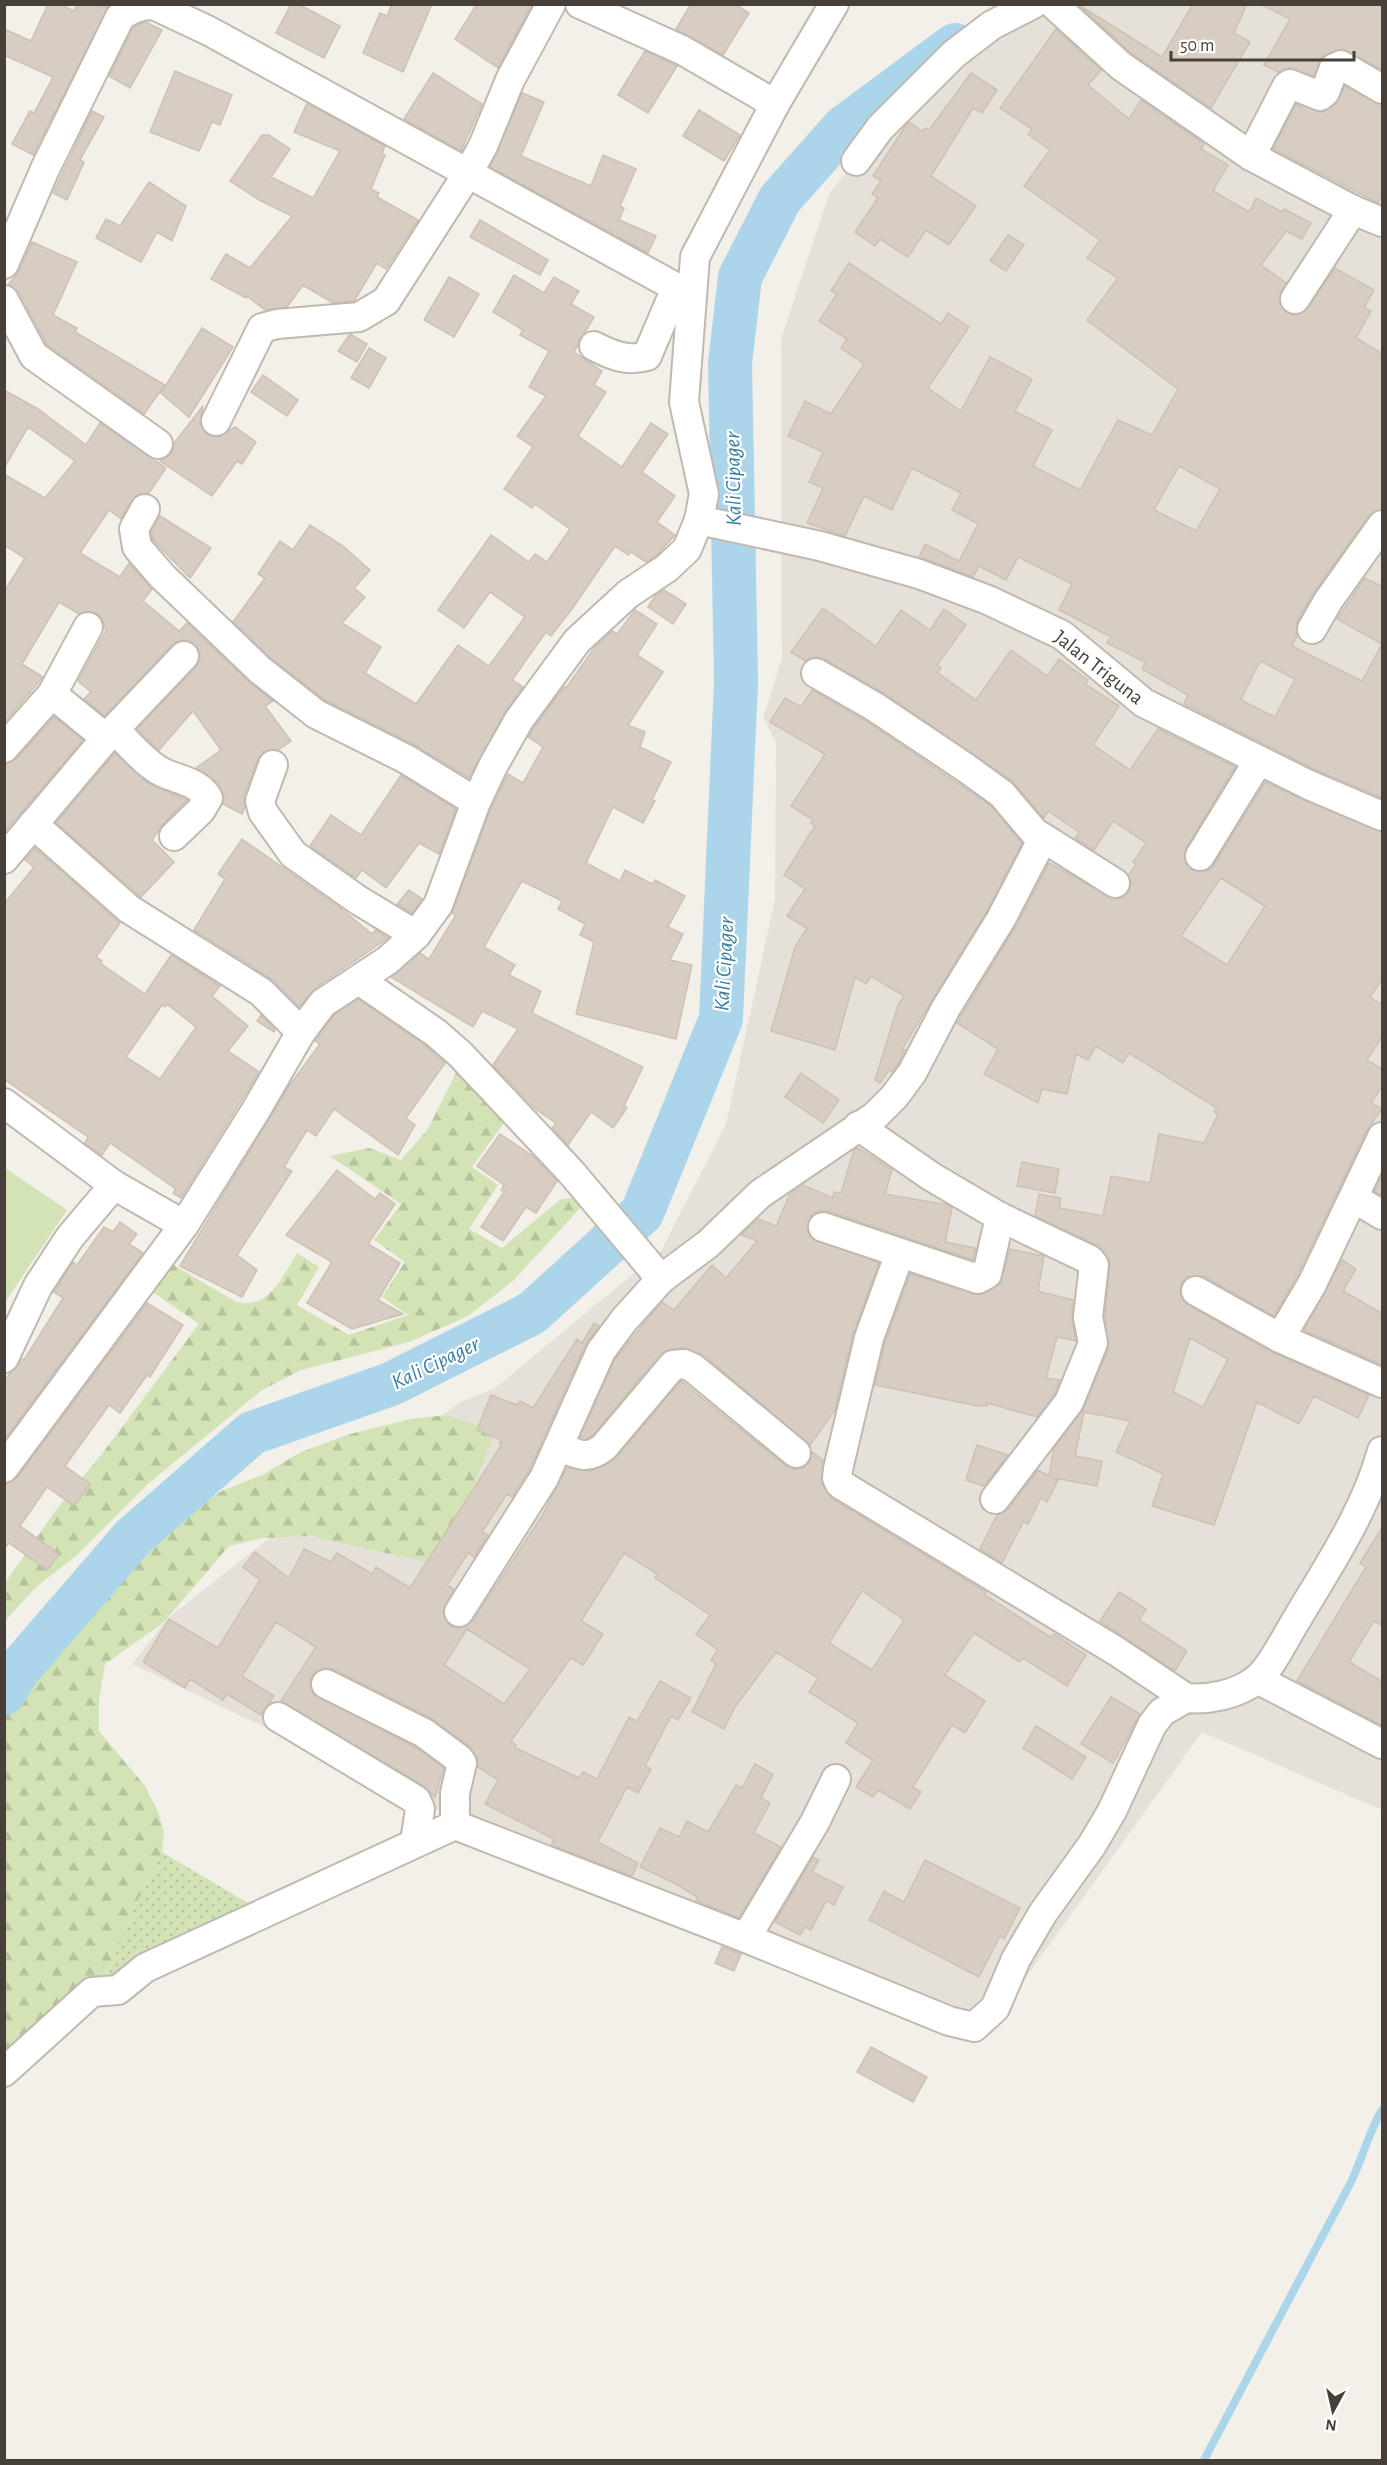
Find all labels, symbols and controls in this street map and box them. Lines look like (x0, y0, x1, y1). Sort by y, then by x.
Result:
scale bar (1171, 24, 1354, 62)
text: 50 m (1180, 37, 1214, 55)
water label: Kali Cipager (721, 431, 746, 526)
street label: Jalan Triguna (1050, 626, 1147, 709)
water label: Kali Cipager (711, 916, 738, 1012)
water label: Kali Cipager (388, 1332, 484, 1394)
north arrow (1303, 2381, 1363, 2441)
text: N (1324, 2416, 1338, 2434)

